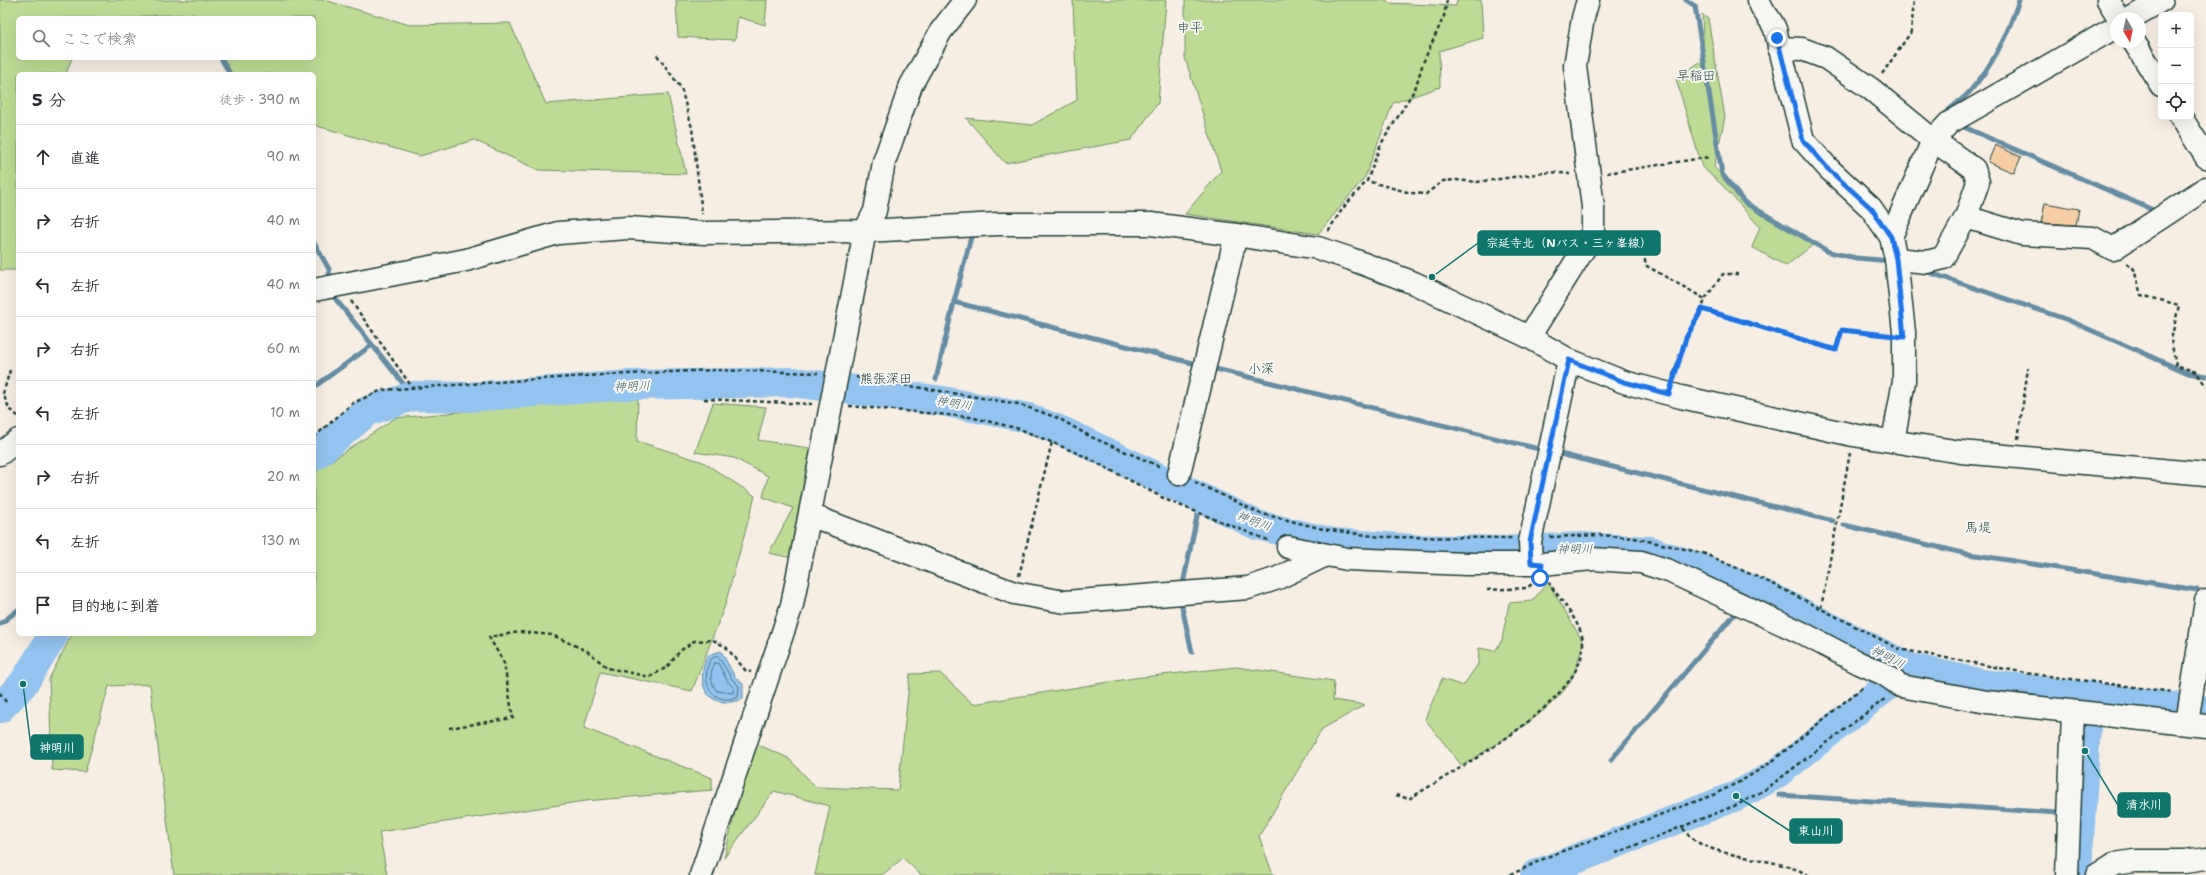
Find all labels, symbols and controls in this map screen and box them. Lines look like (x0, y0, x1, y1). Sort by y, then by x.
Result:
north arrow (2110, 12, 2146, 48)
map controls (2158, 12, 2194, 120)
button: + (2158, 12, 2194, 48)
search box (16, 16, 316, 60)
district label: 申平 (1177, 19, 1203, 36)
icon: search (30, 27, 52, 49)
text: ここで検索 (62, 29, 137, 49)
route end (1768, 29, 1786, 47)
button: − (2158, 48, 2194, 84)
district label: 早稲田 (1676, 67, 1716, 84)
button: locate (2158, 84, 2194, 120)
text: 5 分 (32, 89, 65, 111)
text: 徒歩 · 390 m (219, 91, 300, 108)
icon: ahead (32, 146, 54, 168)
text: 直進 (70, 148, 100, 168)
text: 90 m (266, 148, 300, 165)
icon: right (32, 210, 54, 232)
text: 右折 (70, 212, 100, 232)
text: 40 m (266, 212, 300, 229)
callout: 宗延寺北（Nバス・三ヶ峯線） (1478, 231, 1660, 255)
text: 宗延寺北（Nバス・三ヶ峯線） (1486, 235, 1652, 251)
icon: left (32, 274, 54, 296)
text: 左折 (70, 276, 100, 296)
text: 40 m (266, 276, 300, 293)
icon: right (32, 338, 54, 360)
text: 右折 (70, 340, 100, 360)
text: 60 m (267, 340, 300, 357)
district label: 小深 (1248, 360, 1274, 377)
district label: 熊張深田 (860, 370, 912, 387)
water label: 神明川 (614, 377, 650, 395)
water label: 神明川 (935, 392, 973, 414)
icon: left (32, 402, 54, 424)
text: 左折 (70, 404, 100, 424)
text: 10 m (270, 404, 300, 421)
icon: right (32, 466, 54, 488)
text: 右折 (70, 468, 100, 488)
text: 20 m (267, 468, 300, 485)
water label: 神明川 (1234, 507, 1274, 535)
district label: 馬堤 (1965, 519, 1991, 536)
icon: left (32, 530, 54, 552)
text: 左折 (70, 532, 100, 552)
text: 130 m (262, 532, 300, 549)
water label: 神明川 (1557, 541, 1593, 557)
route start (1531, 569, 1549, 587)
icon: arrive (32, 594, 54, 616)
text: 目的地に到着 (70, 596, 160, 616)
water label: 神明川 (1868, 642, 1908, 672)
callout: 神明川 (31, 735, 83, 759)
text: 神明川 (39, 740, 75, 756)
callout: 清水川 (2118, 793, 2170, 817)
text: 清水川 (2126, 797, 2162, 813)
callout: 東山川 (1790, 819, 1842, 843)
text: 東山川 (1798, 823, 1834, 839)

